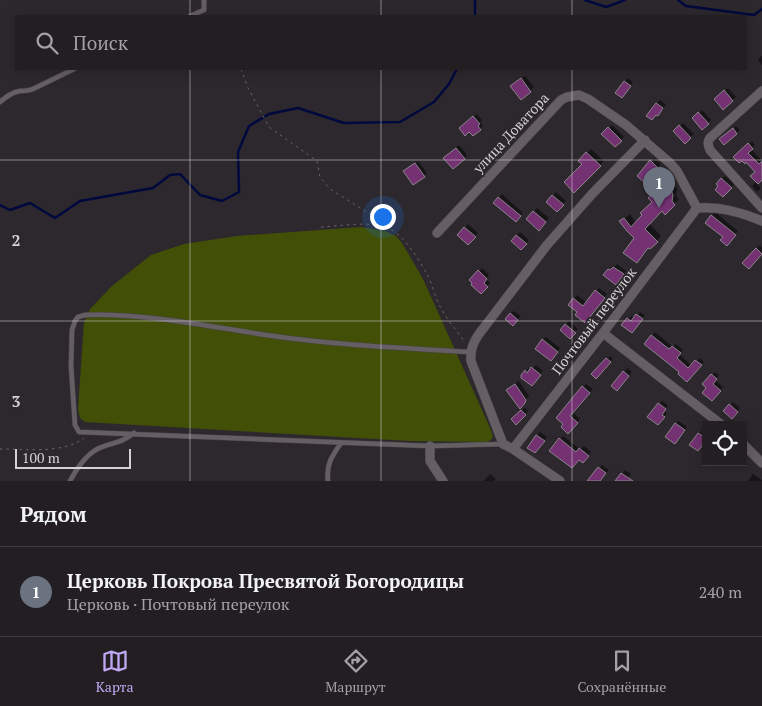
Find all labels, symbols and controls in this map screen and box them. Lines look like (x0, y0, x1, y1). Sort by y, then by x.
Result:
search box (15, 15, 747, 70)
icon: search (33, 29, 61, 57)
text: Поиск (73, 30, 128, 55)
street label: улица Доватора (468, 88, 553, 178)
pin: 1 (643, 167, 675, 208)
your location (370, 204, 396, 230)
text: 2 (11, 229, 21, 251)
street label: Почтовый переулок (547, 263, 641, 378)
text: 3 (11, 390, 21, 412)
map controls (702, 421, 747, 466)
button: locate (702, 421, 747, 466)
scale bar (15, 446, 131, 469)
text: 100 m (22, 448, 60, 467)
text: Рядом (20, 500, 87, 528)
text: Церковь Покрова Пресвятой Богородицы (67, 568, 464, 593)
text: 1 (31, 581, 41, 603)
text: 240 m (699, 581, 742, 603)
text: Церковь · Почтовый переулок (67, 593, 289, 615)
tab: Карта (96, 647, 134, 696)
tab: Маршрут (325, 647, 386, 696)
tab: Сохранённые (577, 647, 666, 696)

